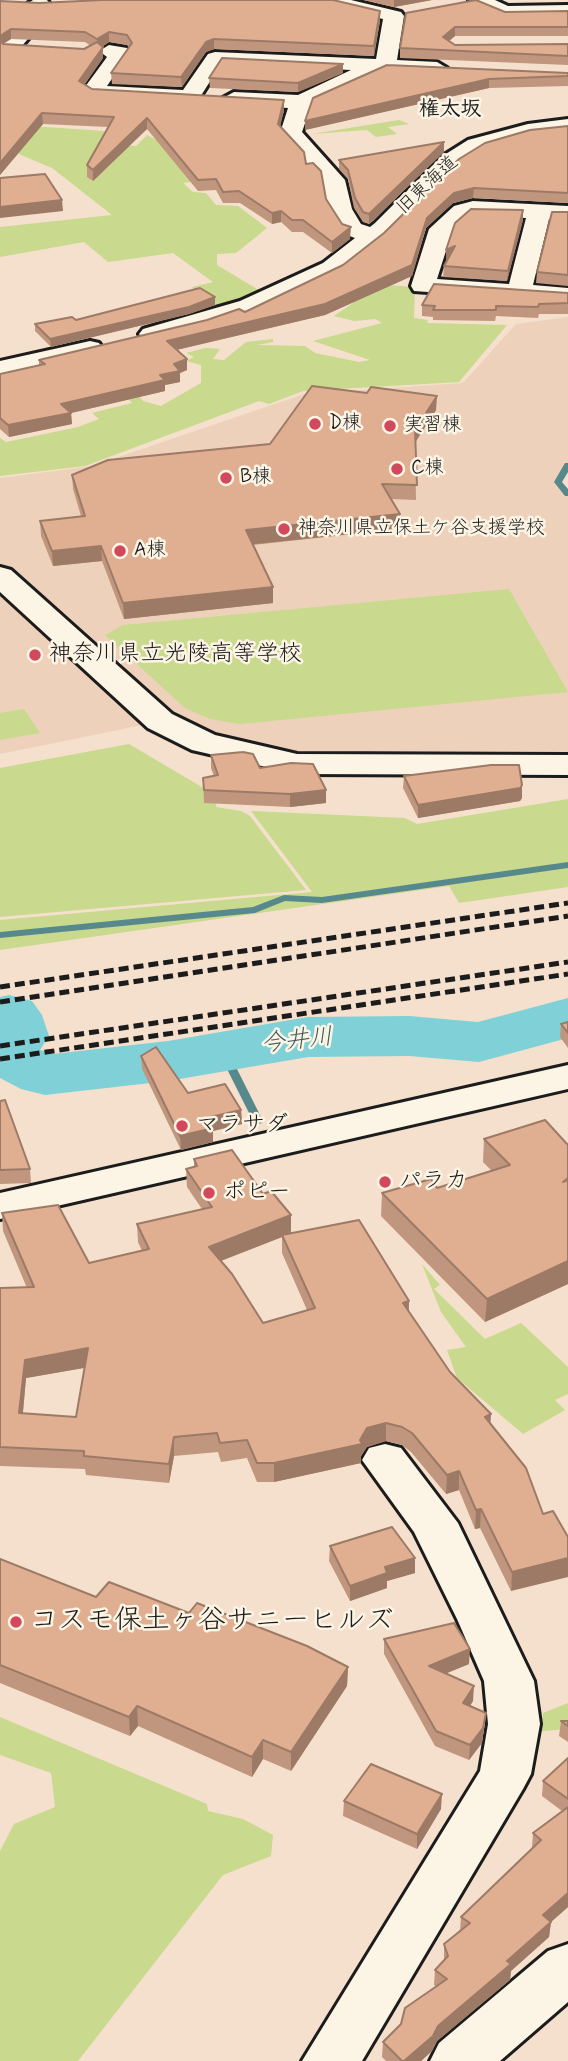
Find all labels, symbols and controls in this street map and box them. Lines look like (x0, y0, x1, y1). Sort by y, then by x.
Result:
district label: 権太坂 (419, 98, 481, 124)
street label: 旧東海道 (392, 152, 464, 220)
place label: D棟 (329, 413, 361, 435)
place label: 実習棟 (404, 415, 461, 437)
marker: D棟 (307, 416, 323, 432)
marker: 実習棟 (382, 418, 398, 434)
place label: C棟 (411, 458, 444, 480)
marker: C棟 (389, 461, 405, 477)
place label: B棟 (240, 467, 271, 489)
marker: B棟 (218, 470, 234, 486)
place label: 神奈川県立保土ケ谷支援学校 (298, 518, 545, 540)
marker: 神奈川県立保土ケ谷支援学校 (276, 521, 292, 537)
place label: A棟 (134, 540, 165, 562)
marker: A棟 (112, 543, 128, 559)
place label: 神奈川県立光陵高等学校 (49, 641, 302, 669)
marker: 神奈川県立光陵高等学校 (27, 647, 43, 663)
water label: 今井川 (260, 1024, 334, 1060)
place label: マラサダ (196, 1112, 288, 1140)
marker: マラサダ (174, 1118, 190, 1134)
place label: パラカ (399, 1168, 468, 1196)
marker: パラカ (377, 1174, 393, 1190)
place label: ポピー (223, 1179, 291, 1207)
marker: ポピー (201, 1185, 217, 1201)
place label: コスモ保土ヶ谷サニーヒルズ (30, 1605, 393, 1639)
marker: コスモ保土ヶ谷サニーヒルズ (8, 1614, 24, 1630)

